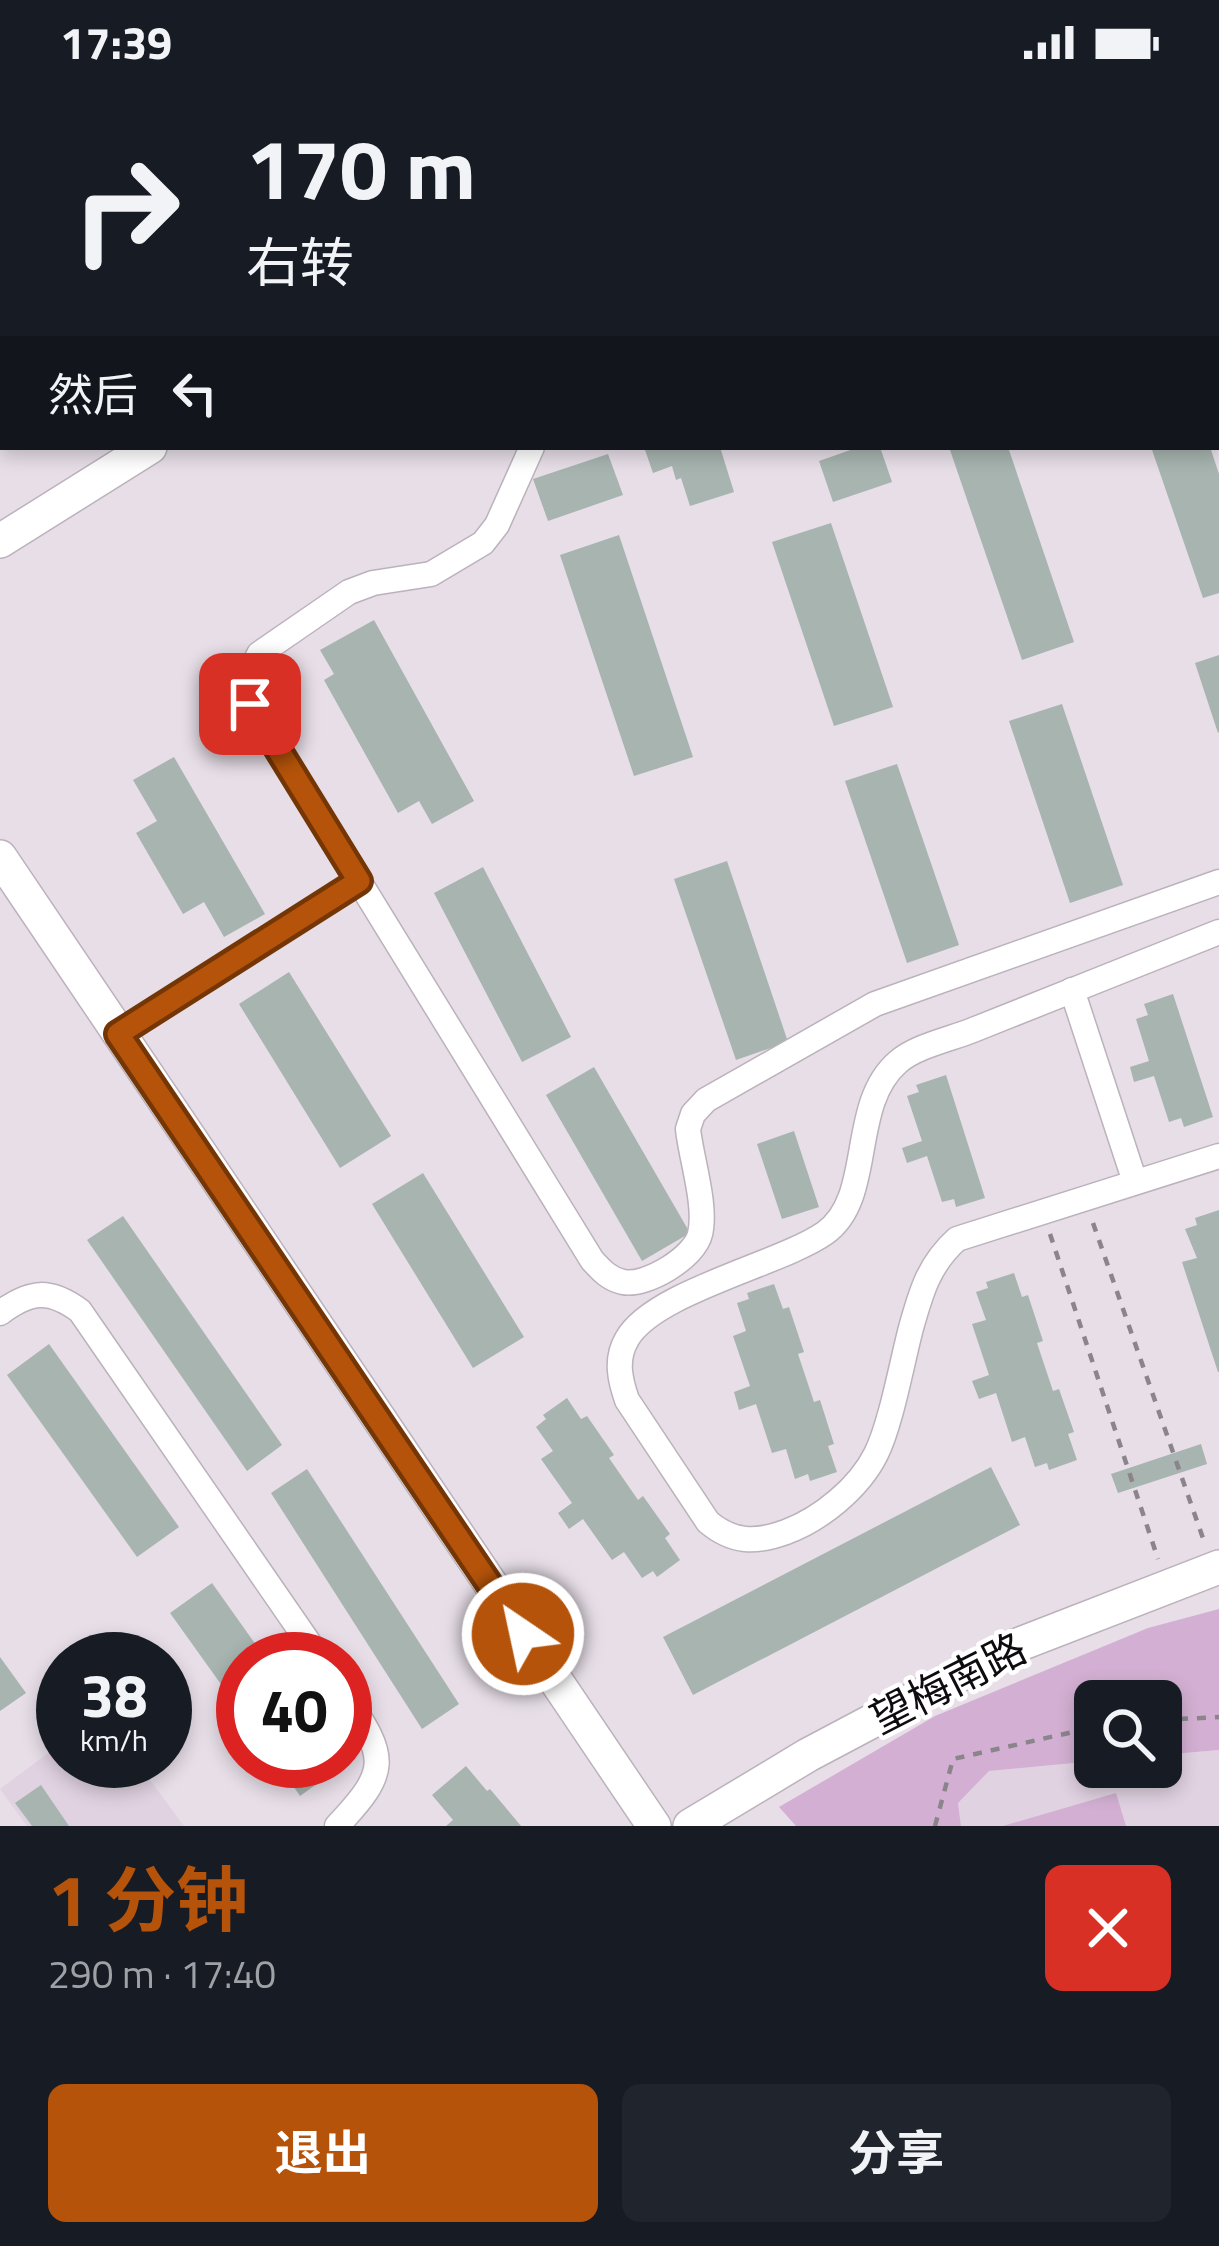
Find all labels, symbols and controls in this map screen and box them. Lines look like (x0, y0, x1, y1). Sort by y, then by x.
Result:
text: 17:39 (60, 8, 172, 76)
text: 170 m (246, 104, 476, 232)
icon: right (48, 132, 204, 288)
text: 右转 (246, 221, 354, 303)
text: 然后 (48, 360, 138, 428)
icon: left (162, 360, 228, 426)
pin (199, 653, 301, 755)
icon: arrive (217, 671, 283, 737)
position arrow (460, 1571, 586, 1697)
street label: 望梅南路 (858, 1615, 1037, 1749)
speed limit sign: 40 (216, 1632, 372, 1788)
text: 38 (80, 1649, 148, 1740)
map controls (1074, 1680, 1182, 1788)
button: search (1074, 1680, 1182, 1788)
text: km/h (80, 1717, 148, 1763)
text: 1 分钟 (48, 1844, 248, 1954)
button: close (1045, 1865, 1171, 1991)
text: 290 m · 17:40 (48, 1944, 276, 2003)
button: 退出 (48, 2084, 598, 2222)
button: 分享 (622, 2084, 1171, 2222)

